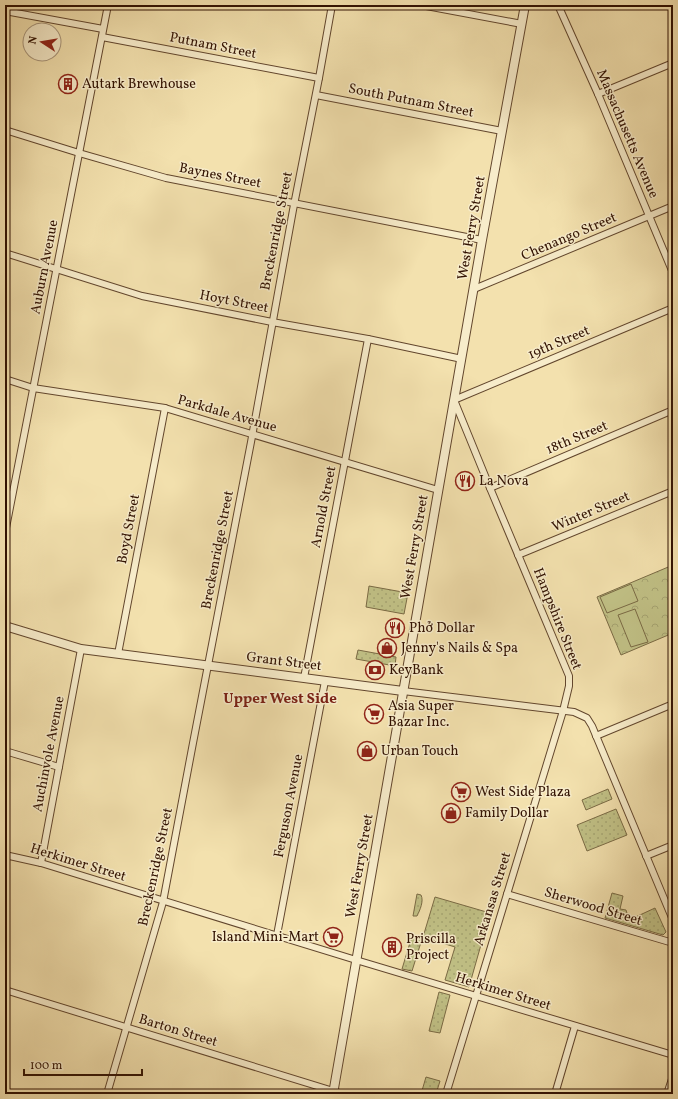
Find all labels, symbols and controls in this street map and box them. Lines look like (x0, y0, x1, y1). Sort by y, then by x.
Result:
north arrow (22, 22, 62, 62)
street label: Putnam Street (168, 28, 258, 64)
text: N (26, 35, 42, 46)
street label: Massachusetts Avenue (591, 67, 663, 202)
building icon: Autark Brewhouse (57, 73, 79, 95)
place label: Autark Brewhouse (82, 75, 196, 94)
street label: South Putnam Street (347, 80, 475, 122)
street label: Baynes Street (177, 159, 263, 193)
street label: Breckenridge Street (256, 170, 298, 292)
street label: West Ferry Street (453, 174, 491, 282)
street label: Chenango Street (518, 208, 620, 266)
street label: Auburn Avenue (27, 218, 64, 316)
street label: Hoyt Street (198, 286, 270, 318)
street label: 19th Street (525, 321, 593, 365)
street label: Parkdale Avenue (175, 391, 279, 437)
street label: 18th Street (543, 416, 611, 460)
street label: Arnold Street (307, 464, 341, 550)
restaurant icon: La Nova (454, 470, 476, 492)
place label: La Nova (479, 472, 529, 491)
street label: Winter Street (549, 487, 633, 537)
street label: Breckenridge Street (197, 489, 239, 611)
street label: Boyd Street (113, 492, 145, 566)
street label: West Ferry Street (396, 493, 434, 601)
street label: Hampshire Street (528, 565, 586, 673)
restaurant icon: Phở Dollar (384, 617, 406, 639)
place label: Phở Dollar (409, 619, 475, 638)
shop icon: Jenny's Nails & Spa (376, 637, 398, 659)
place label: Jenny's Nails & Spa (401, 639, 518, 658)
street label: Grant Street (245, 648, 323, 676)
bank icon: KeyBank (364, 659, 386, 681)
place label: KeyBank (389, 661, 444, 680)
district label: Upper West Side (223, 689, 337, 710)
street label: Auchinvole Avenue (28, 694, 70, 814)
place label: Asia Super Bazar Inc. (388, 697, 454, 732)
supermarket icon: Asia Super Bazar Inc. (363, 703, 385, 725)
shop icon: Urban Touch (356, 740, 378, 762)
place label: Urban Touch (381, 742, 459, 761)
street label: Ferguson Avenue (270, 752, 308, 859)
supermarket icon: West Side Plaza (450, 781, 472, 803)
place label: West Side Plaza (475, 783, 571, 802)
shop icon: Family Dollar (440, 802, 462, 824)
place label: Family Dollar (465, 804, 549, 823)
street label: Breckenridge Street (134, 806, 178, 928)
street label: West Ferry Street (341, 812, 379, 920)
street label: Herkimer Street (28, 839, 128, 887)
street label: Arkansas Street (470, 850, 516, 948)
street label: Sherwood Street (542, 883, 644, 931)
supermarket icon: Island Mini-Mart (322, 926, 344, 948)
place label: Island Mini-Mart (212, 928, 319, 947)
place label: Priscilla Project (406, 930, 456, 965)
building icon: Priscilla Project (381, 936, 403, 958)
street label: Herkimer Street (453, 968, 553, 1016)
street label: Barton Street (136, 1010, 220, 1052)
scale bar (24, 1051, 142, 1077)
text: 100 m (30, 1058, 63, 1074)

